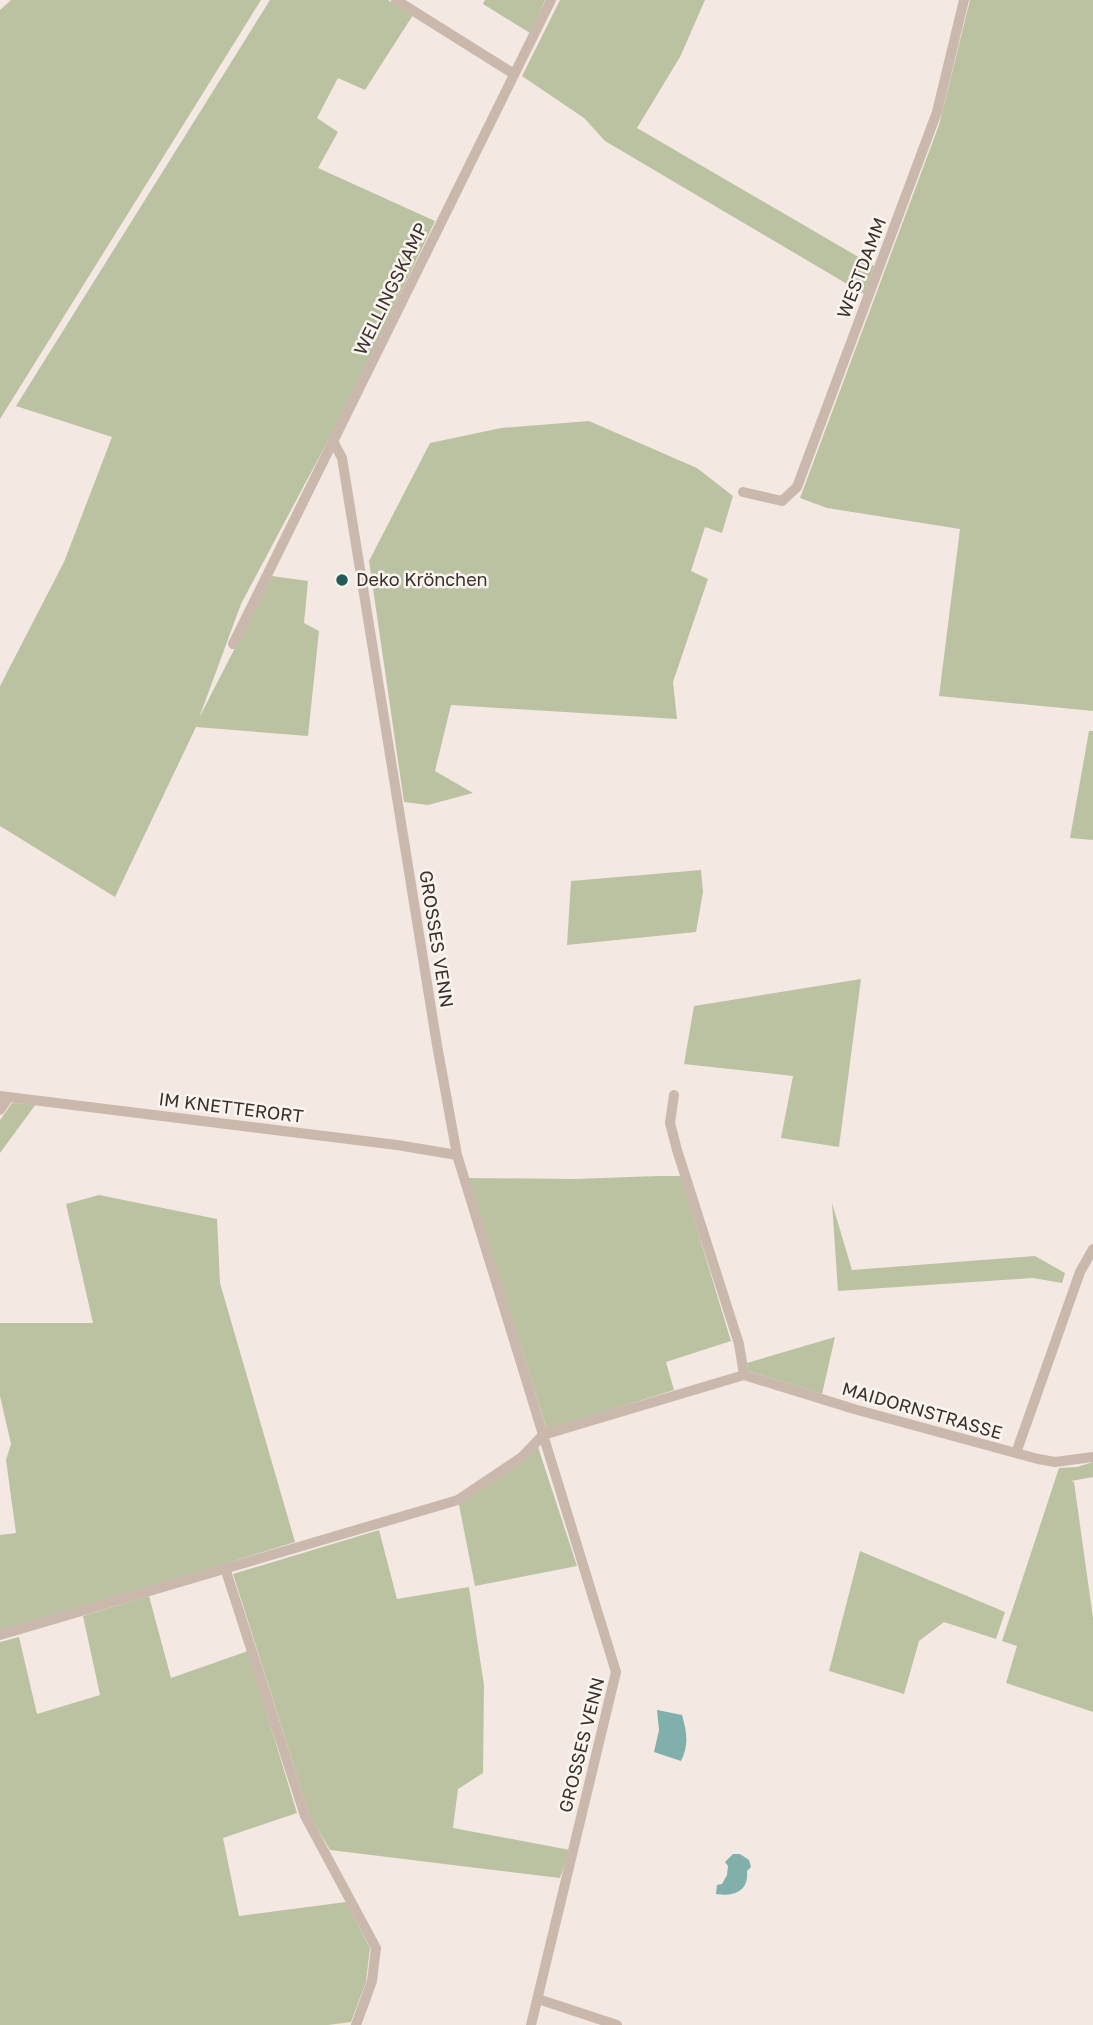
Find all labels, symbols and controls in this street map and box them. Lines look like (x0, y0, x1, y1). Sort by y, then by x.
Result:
street label: WESTDAMM (832, 214, 890, 321)
street label: WELLINGSKAMP (349, 219, 432, 358)
place label: Deko Krönchen (356, 568, 488, 590)
marker: Deko Krönchen (334, 572, 350, 588)
street label: GROSSES VENN (415, 869, 459, 1009)
street label: IM KNETTERORT (157, 1087, 305, 1127)
street label: MAIDORNSTRASSE (840, 1377, 1005, 1443)
street label: GROSSES VENN (554, 1675, 608, 1815)

